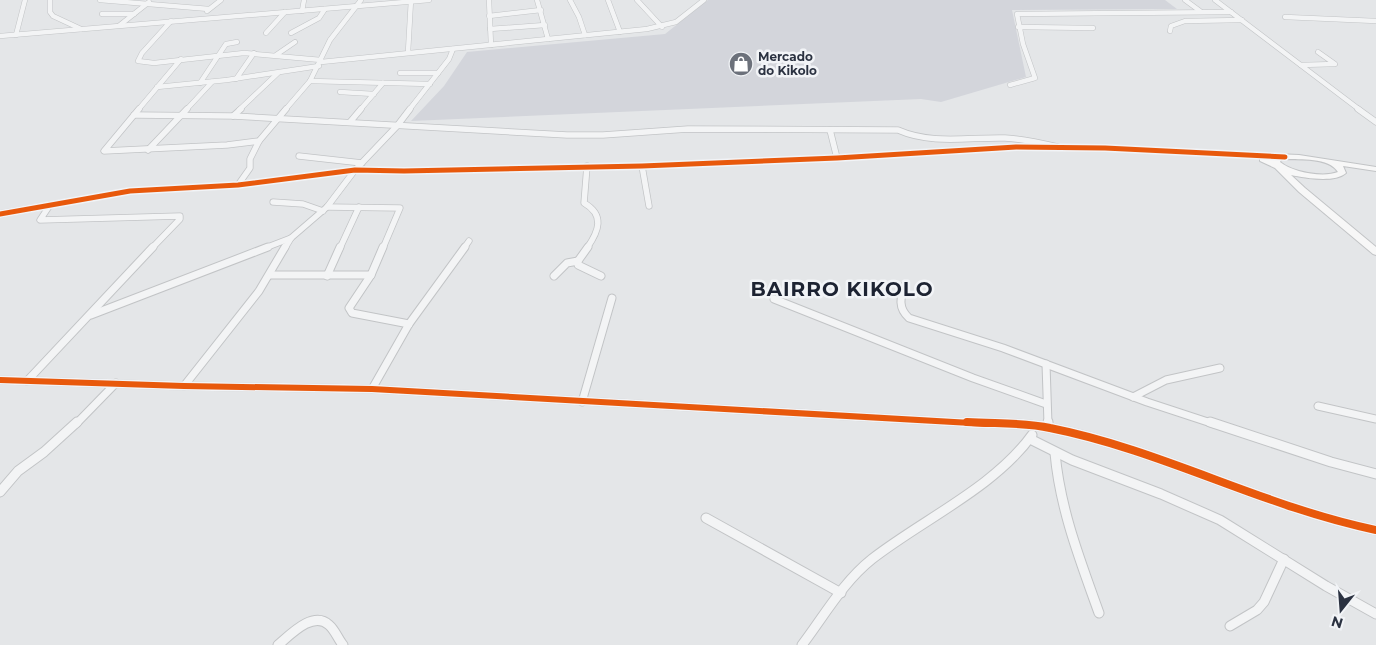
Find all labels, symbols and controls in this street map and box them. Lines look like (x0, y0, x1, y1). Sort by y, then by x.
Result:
place label: Mercado do Kikolo (758, 49, 817, 78)
shop icon: Mercado do Kikolo (728, 51, 754, 77)
district label: BAIRRO KIKOLO (750, 277, 934, 301)
north arrow (1316, 585, 1366, 635)
text: N (1329, 612, 1345, 633)

